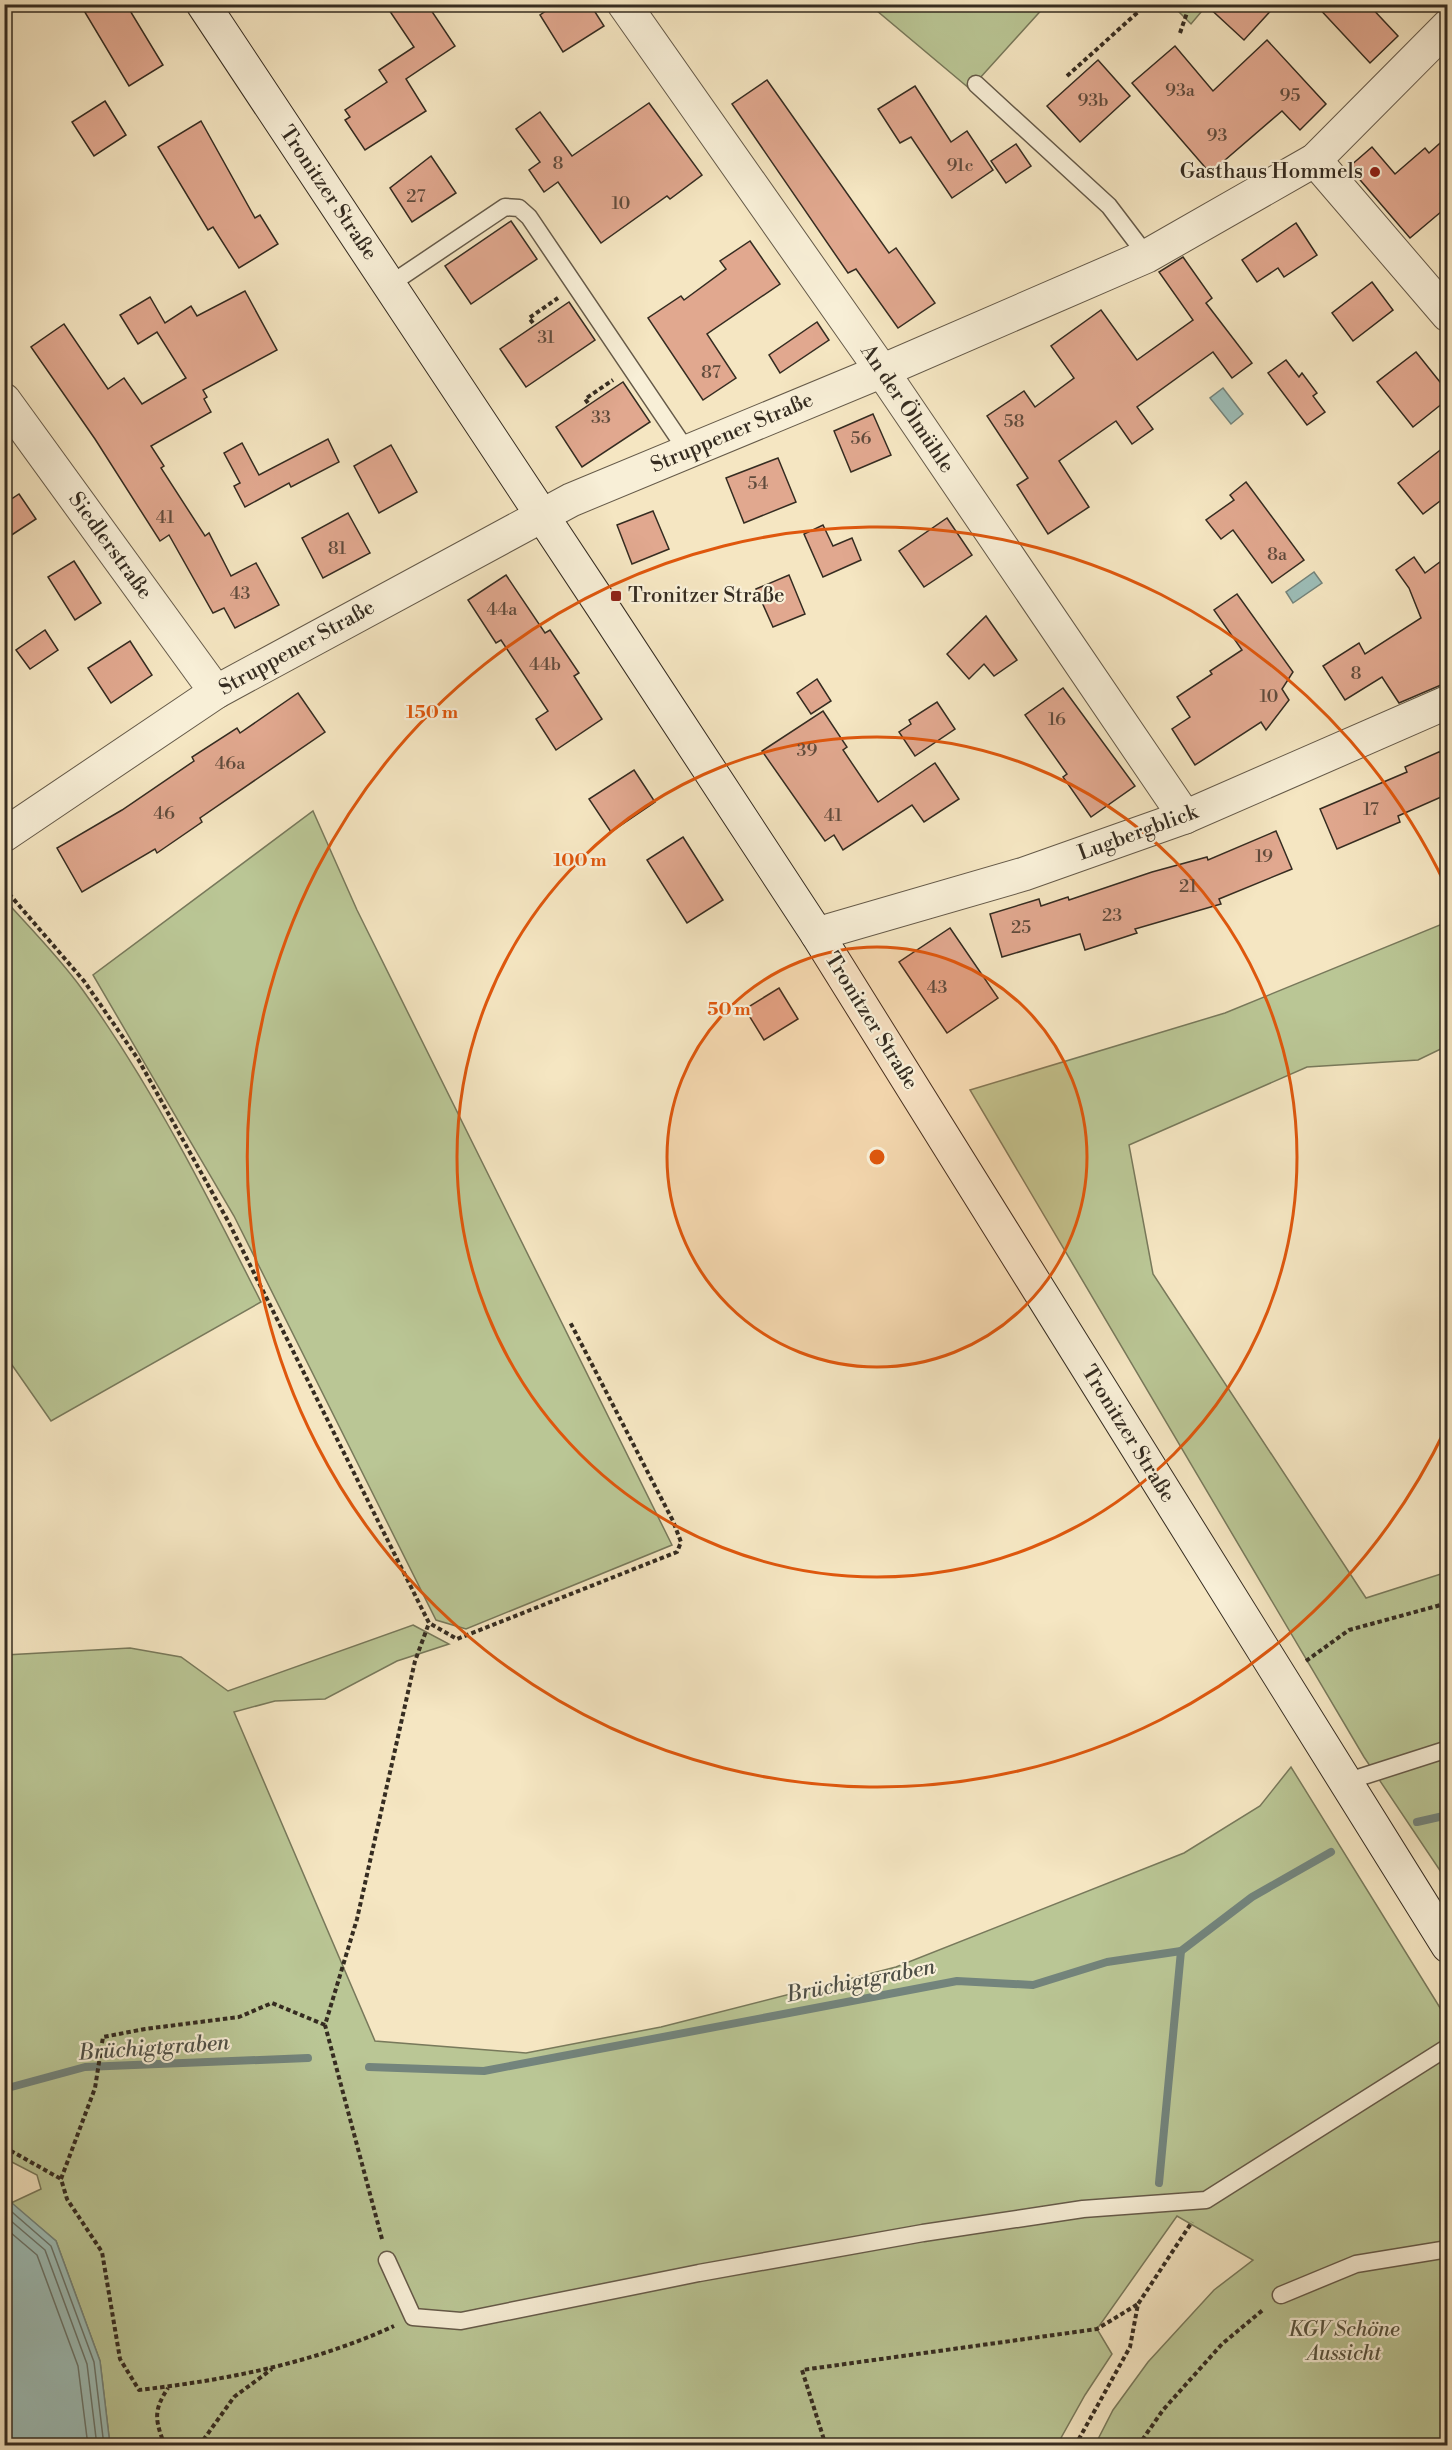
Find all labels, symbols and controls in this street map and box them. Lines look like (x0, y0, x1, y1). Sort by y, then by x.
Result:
house number: 93a (1165, 79, 1196, 102)
house number: 95 (1280, 84, 1300, 107)
house number: 93b (1077, 89, 1109, 112)
street label: Tronitzer Straße (273, 121, 383, 265)
house number: 93 (1207, 124, 1227, 147)
house number: 8 (552, 152, 564, 175)
house number: 91c (946, 154, 974, 177)
place label: Gasthaus Hommels (1180, 159, 1363, 185)
marker: Gasthaus Hommels (1368, 165, 1382, 179)
house number: 27 (406, 185, 426, 208)
house number: 10 (611, 192, 631, 215)
house number: 31 (537, 326, 555, 349)
street label: An der Ölmühle (854, 338, 961, 478)
house number: 87 (701, 361, 721, 384)
street label: Struppener Straße (647, 387, 817, 479)
house number: 33 (591, 406, 611, 429)
house number: 58 (1004, 410, 1024, 433)
house number: 56 (851, 427, 872, 450)
house number: 54 (748, 472, 769, 495)
street label: Siedlerstraße (62, 487, 158, 605)
house number: 41 (156, 506, 174, 529)
house number: 81 (328, 537, 346, 560)
house number: 8a (1267, 543, 1288, 566)
house number: 43 (230, 582, 250, 605)
place label: Tronitzer Straße (628, 583, 785, 609)
marker: Tronitzer Straße (609, 589, 623, 603)
street label: Struppener Straße (215, 594, 379, 702)
house number: 44a (487, 598, 518, 621)
house number: 44b (529, 653, 561, 676)
house number: 8 (1350, 662, 1362, 685)
house number: 10 (1259, 685, 1279, 708)
text: 150 m (406, 701, 459, 724)
house number: 16 (1048, 708, 1066, 731)
house number: 39 (797, 739, 818, 762)
house number: 46a (215, 752, 246, 775)
house number: 17 (1363, 798, 1379, 821)
street label: Lugbergblick (1074, 799, 1203, 867)
house number: 46 (153, 802, 175, 825)
house number: 41 (824, 804, 842, 827)
house number: 19 (1255, 845, 1273, 868)
text: 100 m (553, 849, 607, 872)
house number: 21 (1179, 875, 1197, 898)
house number: 23 (1102, 904, 1122, 927)
house number: 25 (1011, 916, 1031, 939)
street label: Tronitzer Straße (818, 948, 924, 1094)
house number: 43 (927, 976, 947, 999)
text: 50 m (707, 998, 751, 1021)
centre of rings (867, 1147, 887, 1167)
street label: Tronitzer Straße (1075, 1361, 1181, 1507)
water label: Brüchigtgraben (783, 1953, 938, 2009)
water label: Brüchigtgraben (77, 2029, 231, 2067)
park label: KGV Schöne Aussicht (1288, 2317, 1400, 2367)

